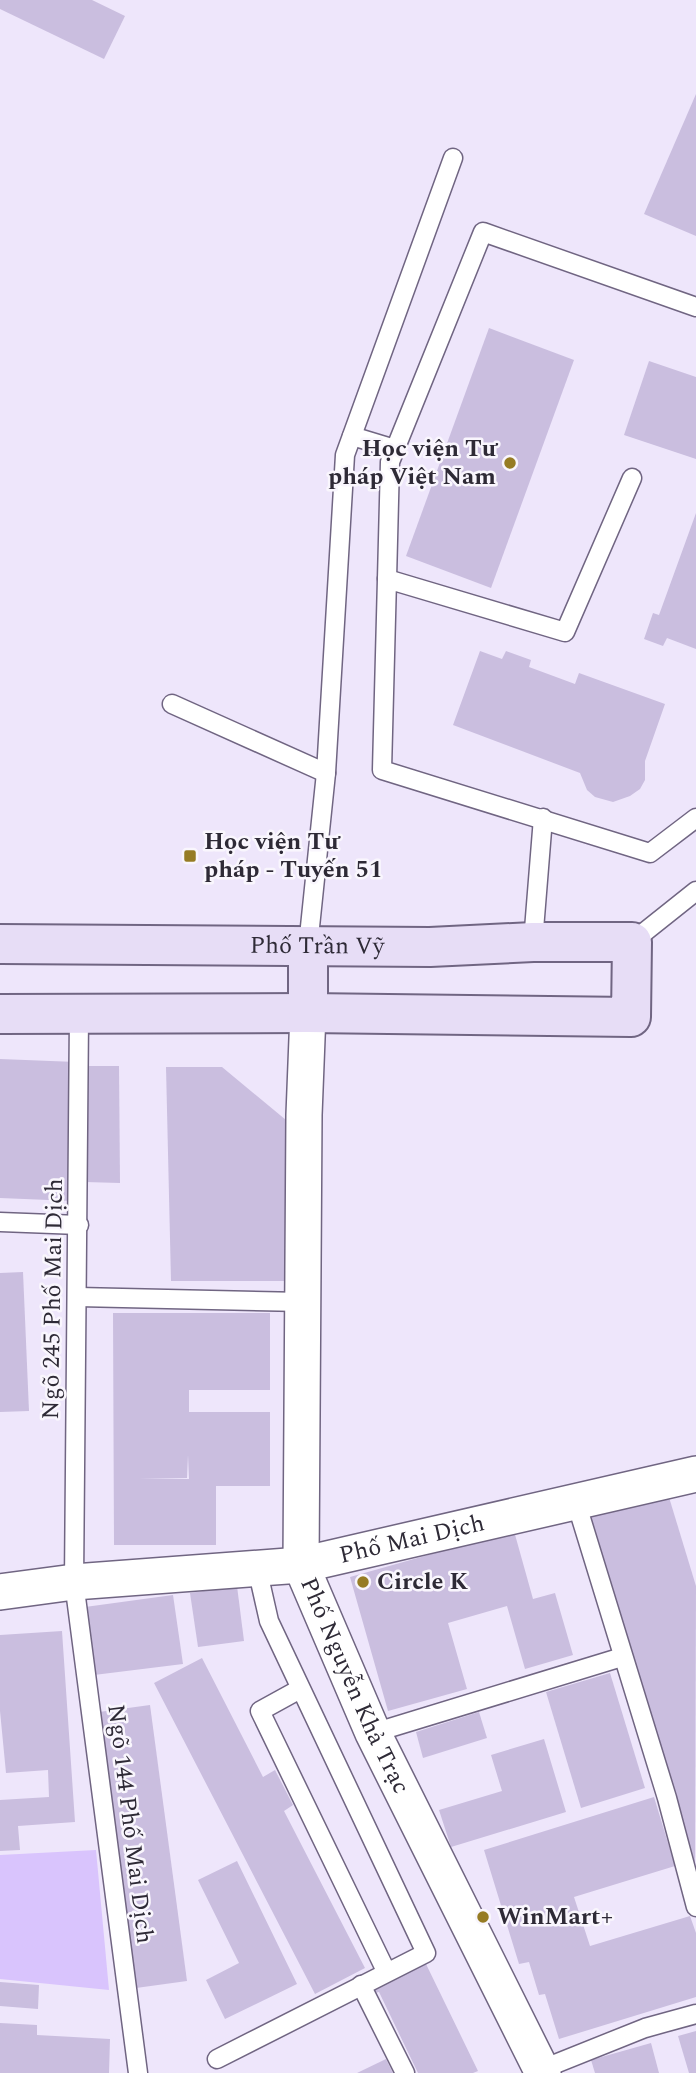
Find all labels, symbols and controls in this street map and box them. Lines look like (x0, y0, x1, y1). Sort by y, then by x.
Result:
place label: Học viện Tư pháp Việt Nam (328, 431, 499, 495)
marker: Học viện Tư pháp Việt Nam (502, 455, 518, 471)
place label: Học viện Tư pháp - Tuyến 51 (204, 824, 383, 888)
marker: Học viện Tư pháp - Tuyến 51 (182, 848, 198, 864)
street label: Phố Trần Vỹ (250, 928, 386, 965)
street label: Ngõ 245 Phố Mai Dịch (33, 1178, 73, 1420)
street label: Phố Mai Dịch (336, 1505, 488, 1574)
place label: Circle K (377, 1564, 468, 1600)
street label: Phố Nguyễn Khả Trạc (290, 1572, 419, 1800)
marker: Circle K (355, 1574, 371, 1590)
street label: Ngõ 144 Phố Mai Dịch (97, 1702, 163, 1946)
place label: WinMart+ (497, 1899, 614, 1935)
marker: WinMart+ (475, 1909, 491, 1925)

